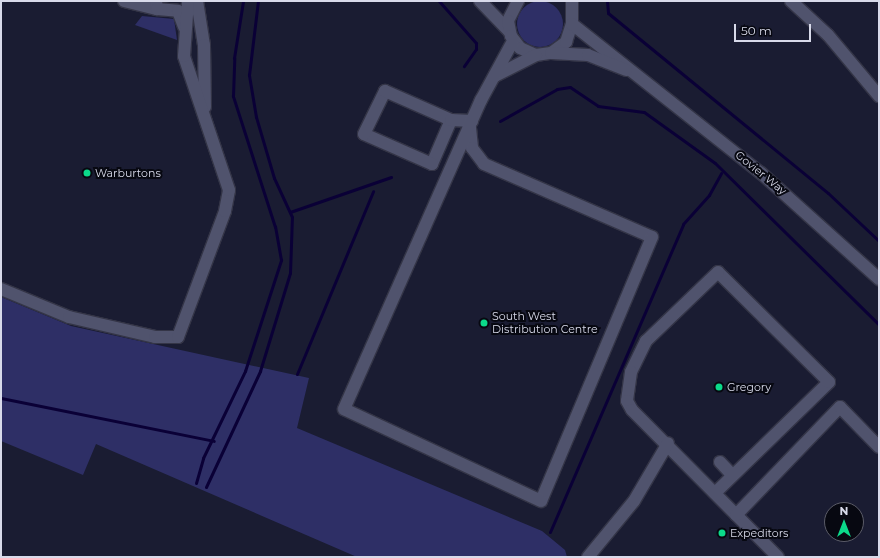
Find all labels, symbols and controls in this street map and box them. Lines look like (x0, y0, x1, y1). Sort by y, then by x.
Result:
scale bar (736, 16, 813, 42)
text: 50 m (741, 23, 772, 38)
street label: Govier Way (733, 148, 789, 198)
place label: Warburtons (95, 166, 161, 180)
marker: Warburtons (82, 168, 92, 178)
place label: South West Distribution Centre (492, 310, 598, 336)
marker: South West Distribution Centre (479, 318, 489, 328)
place label: Gregory (727, 380, 771, 394)
marker: Gregory (714, 382, 724, 392)
north arrow (824, 502, 864, 542)
text: N (840, 504, 848, 518)
place label: Expeditors (730, 526, 788, 540)
marker: Expeditors (717, 528, 727, 538)

